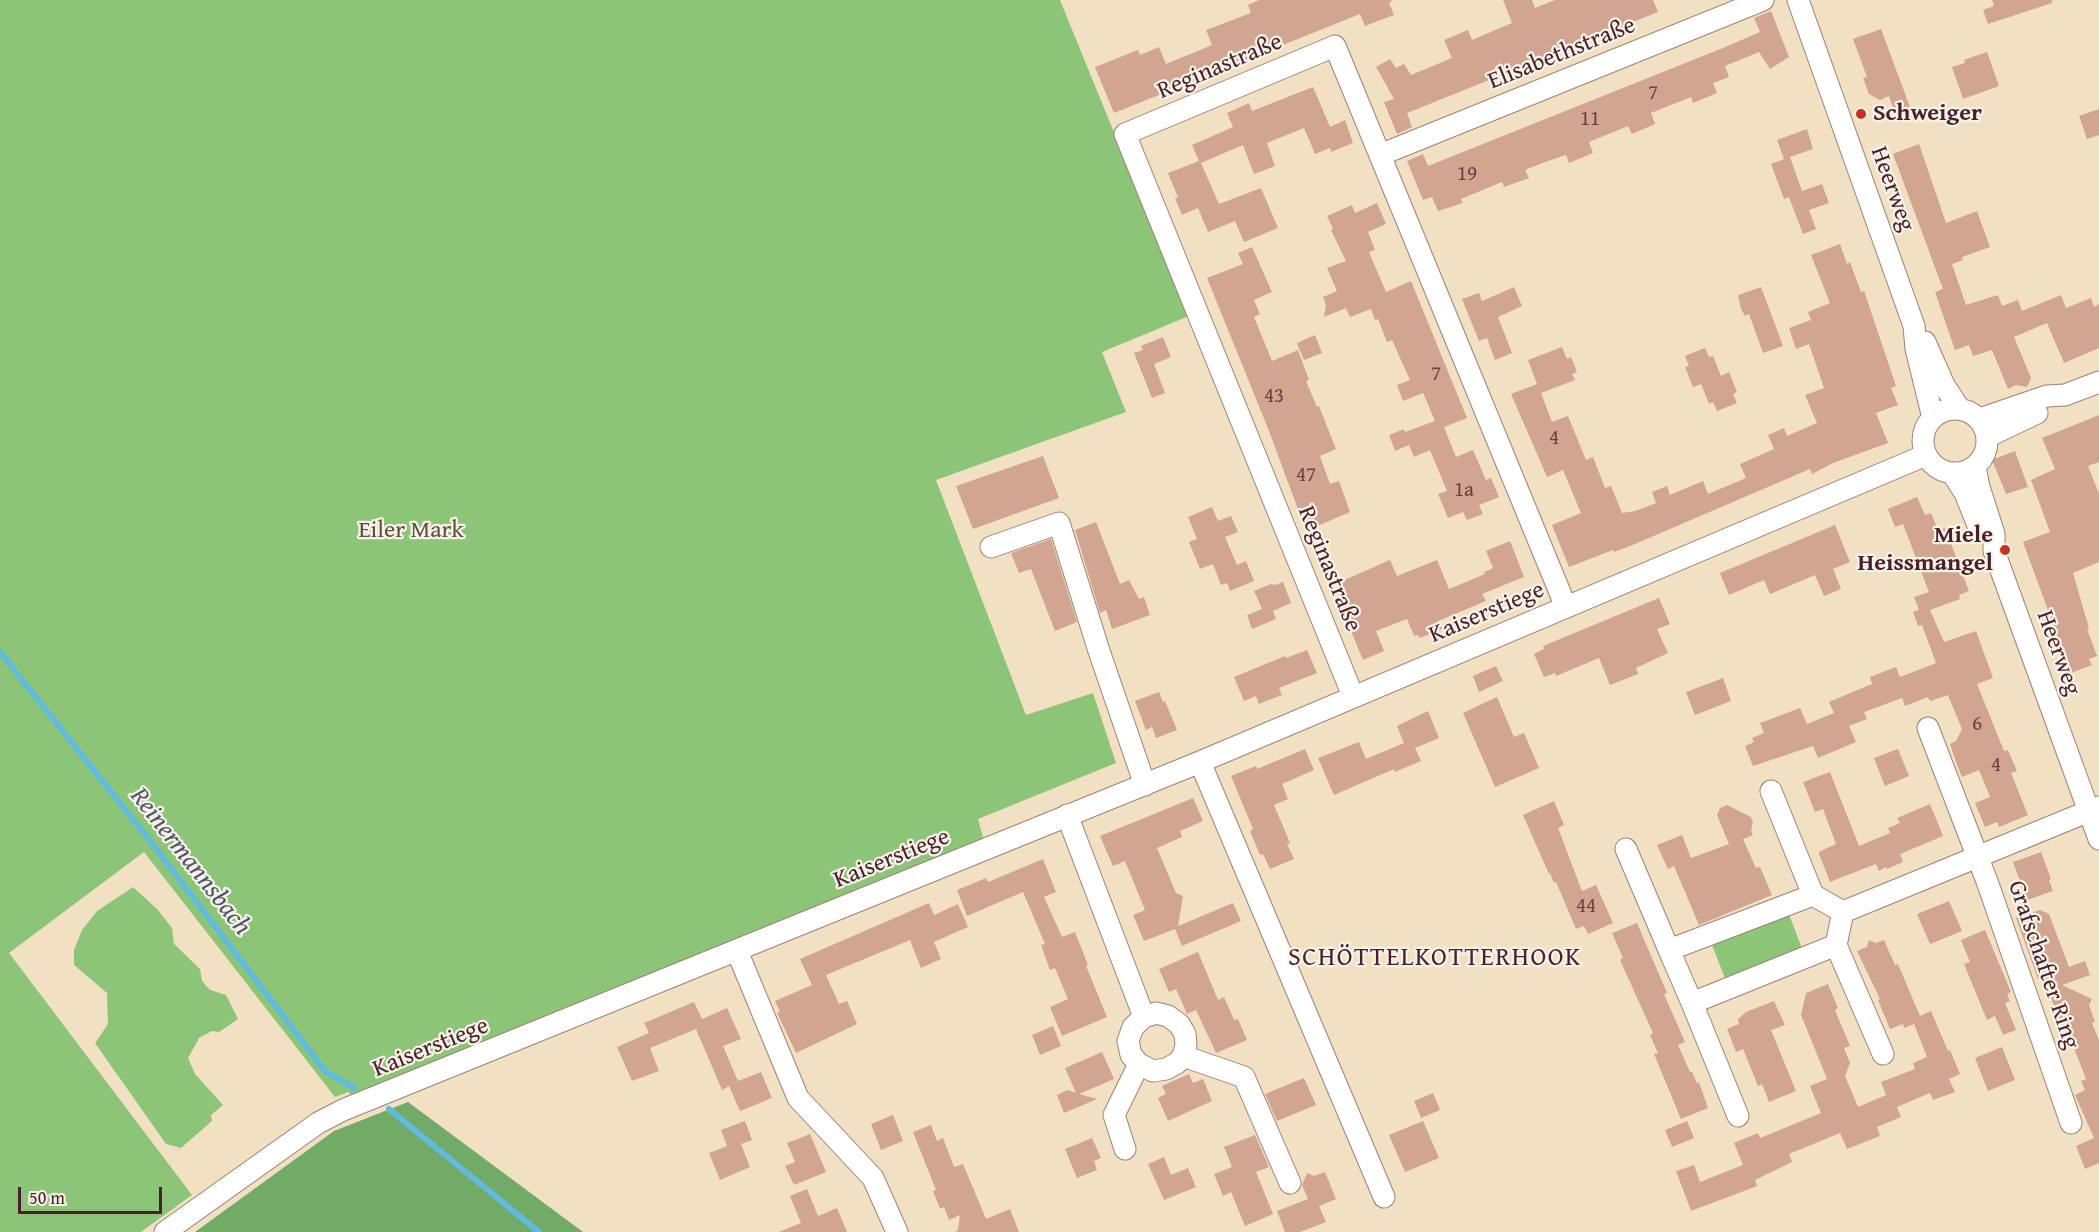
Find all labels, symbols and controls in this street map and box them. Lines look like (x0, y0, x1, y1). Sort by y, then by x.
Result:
street label: Elisabethstraße (1484, 11, 1640, 97)
street label: Reginastraße (1153, 28, 1287, 106)
house number: 7 (1648, 81, 1658, 107)
place label: Schweiger (1873, 100, 1982, 128)
house number: 11 (1580, 107, 1600, 133)
marker: Schweiger (1854, 107, 1868, 121)
street label: Heerweg (1863, 143, 1921, 235)
house number: 19 (1457, 162, 1477, 188)
house number: 7 (1431, 362, 1441, 388)
house number: 43 (1264, 384, 1284, 410)
house number: 4 (1549, 426, 1559, 452)
house number: 47 (1296, 463, 1316, 489)
house number: 1a (1454, 478, 1474, 504)
street label: Reginastraße (1291, 502, 1367, 636)
park label: Eiler Mark (358, 517, 464, 545)
place label: Miele Heissmangel (1858, 522, 1993, 578)
marker: Miele Heissmangel (1998, 543, 2012, 557)
street label: Kaiserstiege (1425, 576, 1549, 650)
street label: Heerweg (2029, 607, 2087, 699)
house number: 6 (1972, 712, 1982, 738)
house number: 4 (1991, 753, 2001, 779)
water label: Reinermannsbach (123, 782, 257, 942)
street label: Kaiserstiege (830, 823, 954, 895)
street label: Grafschafter Ring (2001, 877, 2085, 1053)
house number: 44 (1576, 894, 1596, 920)
district label: SCHÖTTELKOTTERHOOK (1288, 942, 1582, 974)
street label: Kaiserstiege (369, 1012, 493, 1084)
scale bar (21, 1175, 165, 1213)
text: 50 m (29, 1184, 65, 1211)

